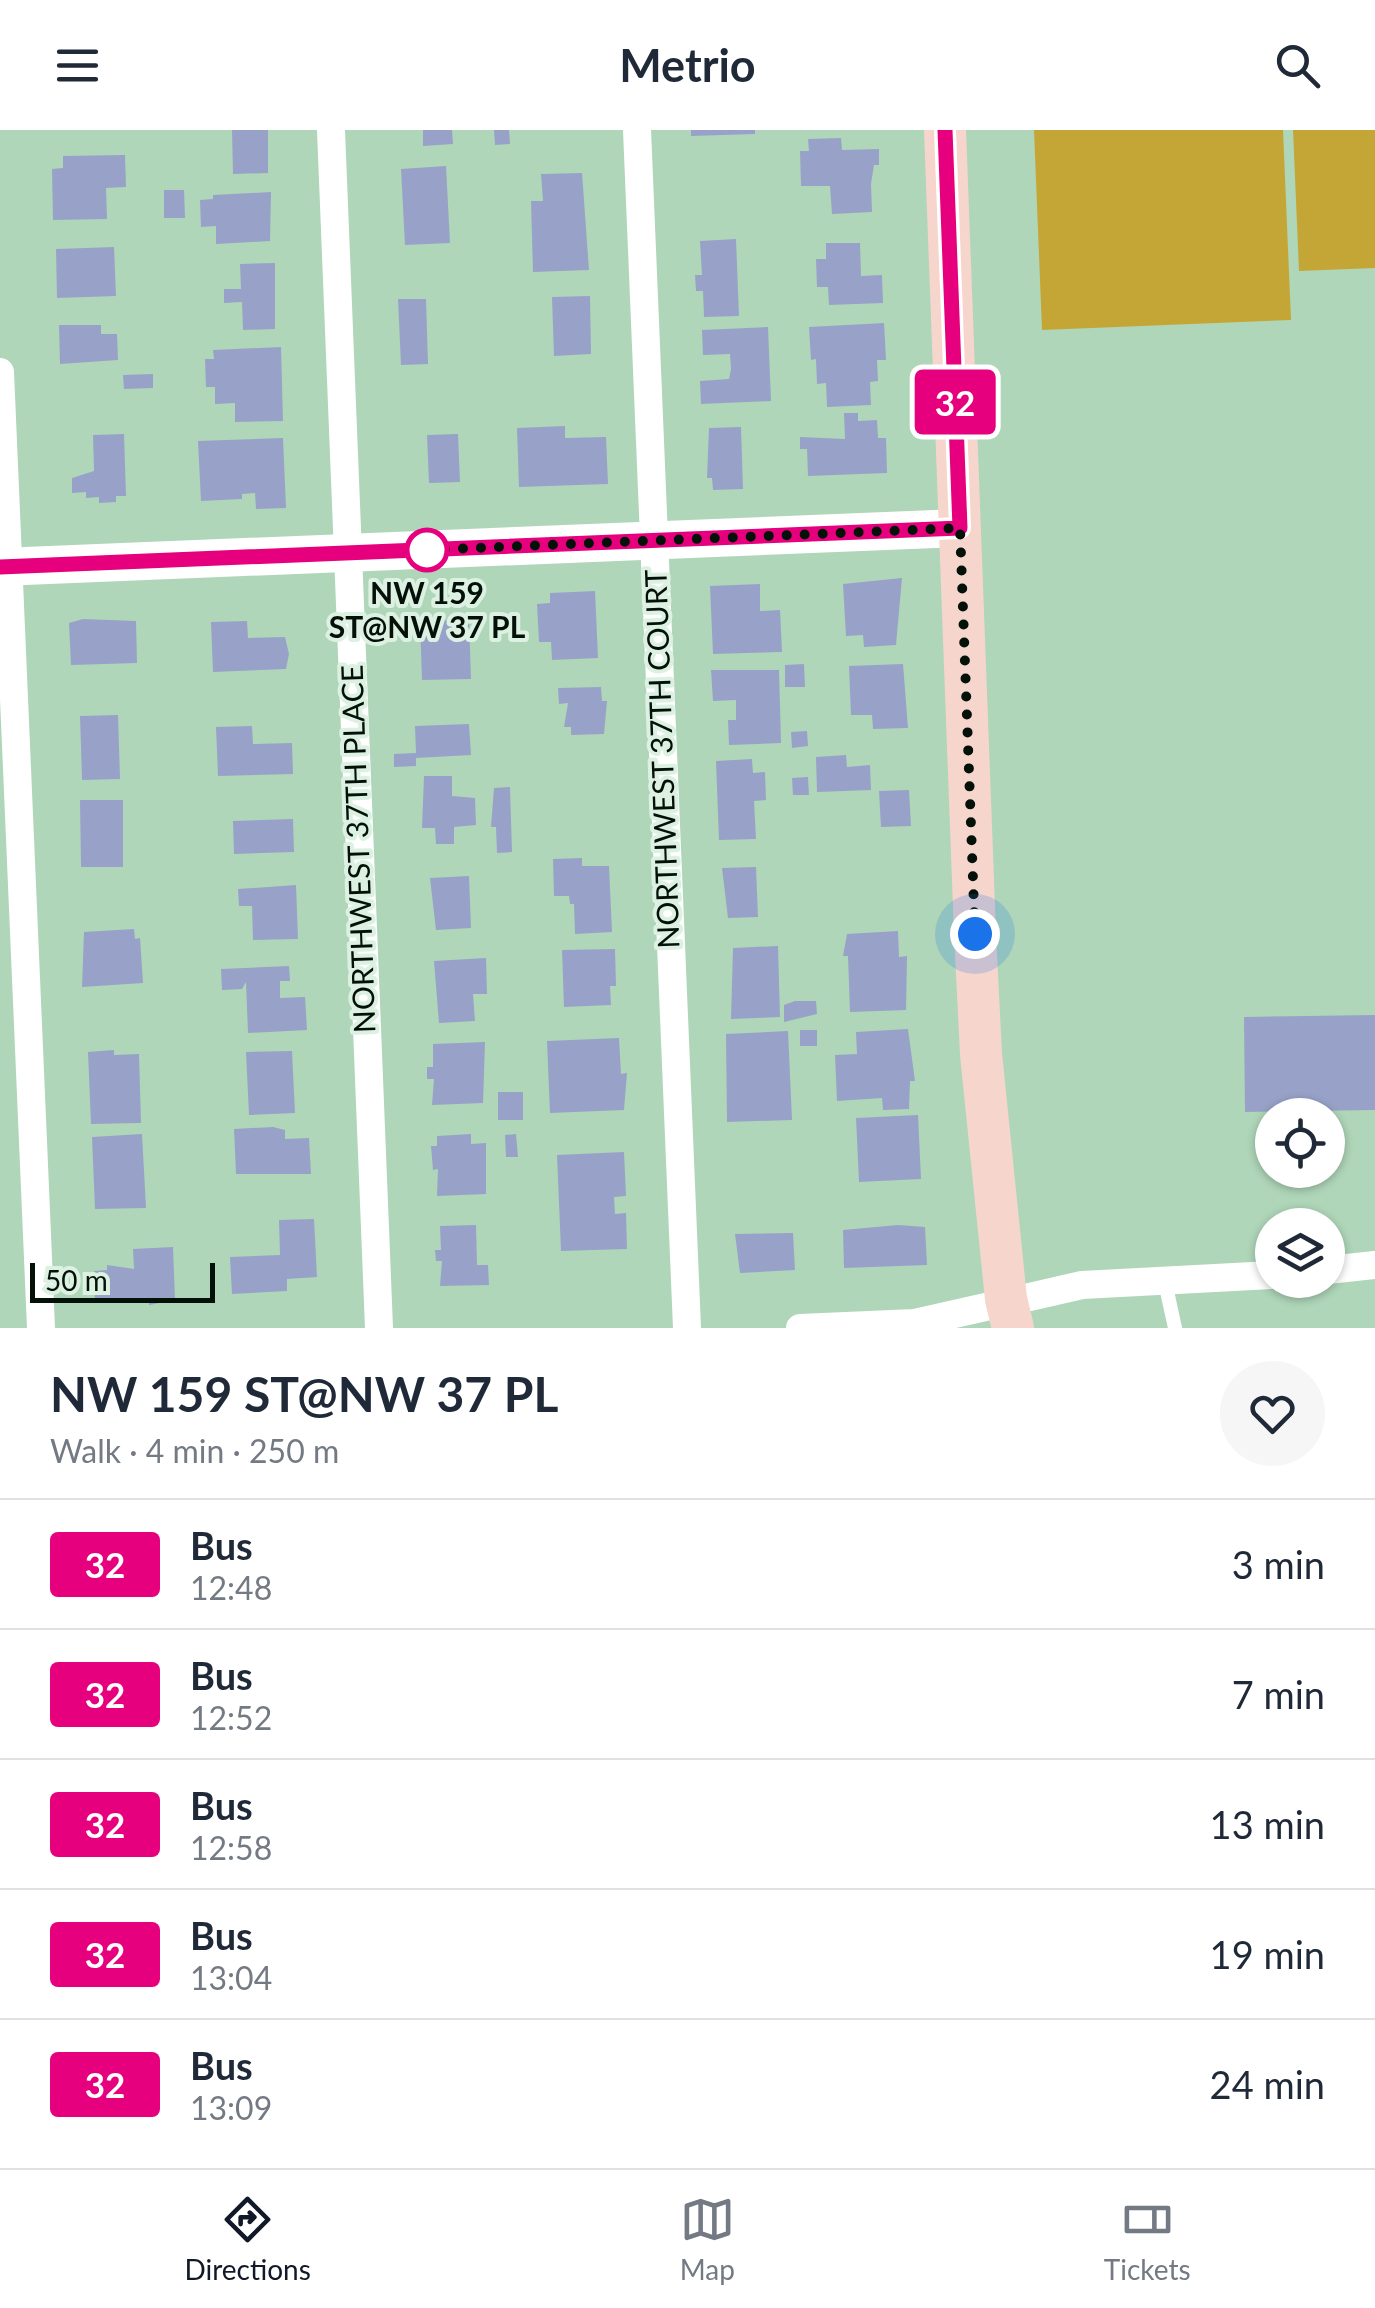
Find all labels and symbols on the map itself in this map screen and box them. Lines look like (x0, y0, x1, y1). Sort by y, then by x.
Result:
line badge: 32 (910, 370, 1000, 434)
marker: NW 159 ST@NW 37 PL (406, 529, 448, 571)
street label: NORTHWEST 37TH COURT (636, 569, 686, 949)
place label: NW 159 ST@NW 37 PL (329, 574, 526, 644)
street label: NORTHWEST 37TH PLACE (333, 664, 381, 1034)
your location (950, 909, 1000, 959)
scale bar (30, 1258, 215, 1302)

